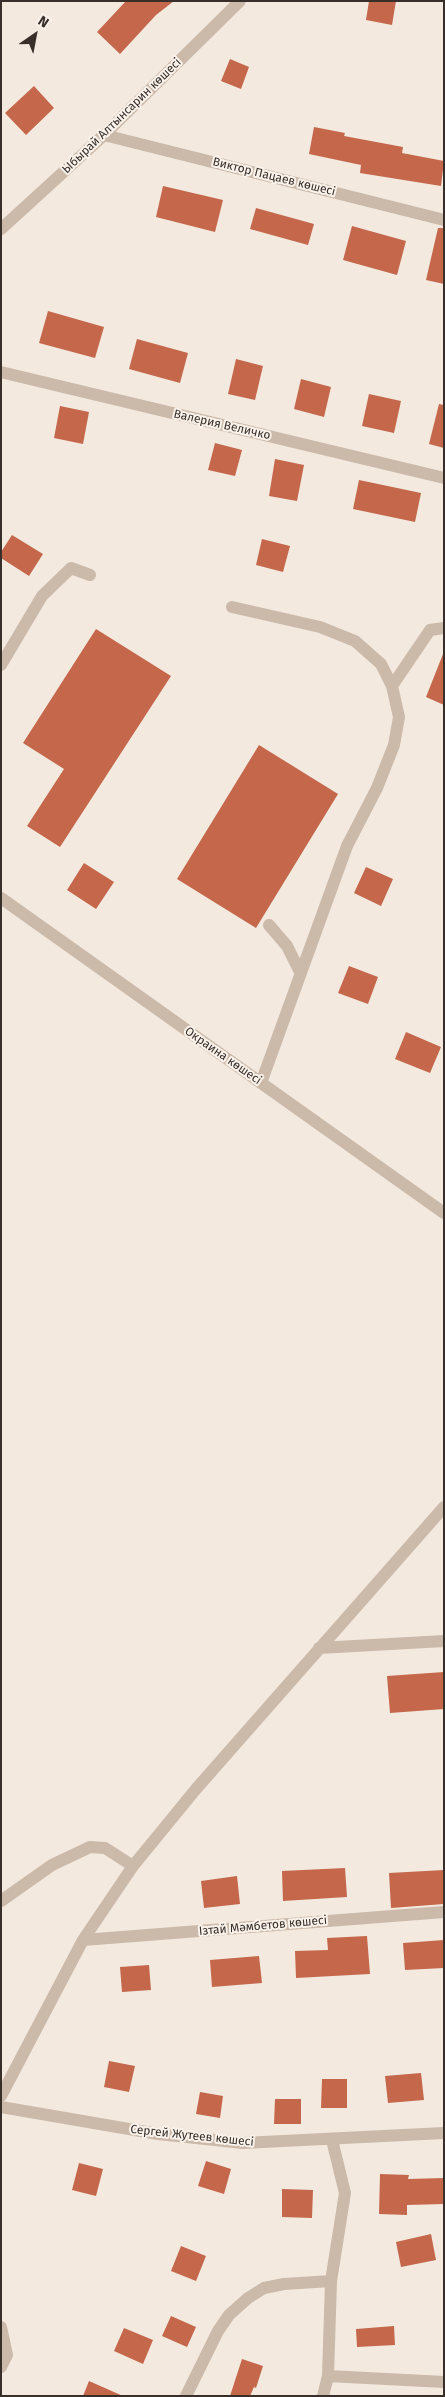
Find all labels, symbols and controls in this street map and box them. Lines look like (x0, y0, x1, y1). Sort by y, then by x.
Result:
north arrow (10, 10, 60, 60)
text: N (35, 12, 52, 32)
street label: Ыбырай Алтынсарин көшесі (60, 55, 184, 177)
street label: Виктор Пацаев көшесі (211, 155, 337, 199)
street label: Валерия Величко (172, 407, 272, 443)
street label: Окраина көшесі (182, 1024, 264, 1088)
street label: Ізтай Мәмбетов көшесі (198, 1913, 328, 1939)
street label: Сергей Жутеев көшесі (130, 2122, 254, 2150)

